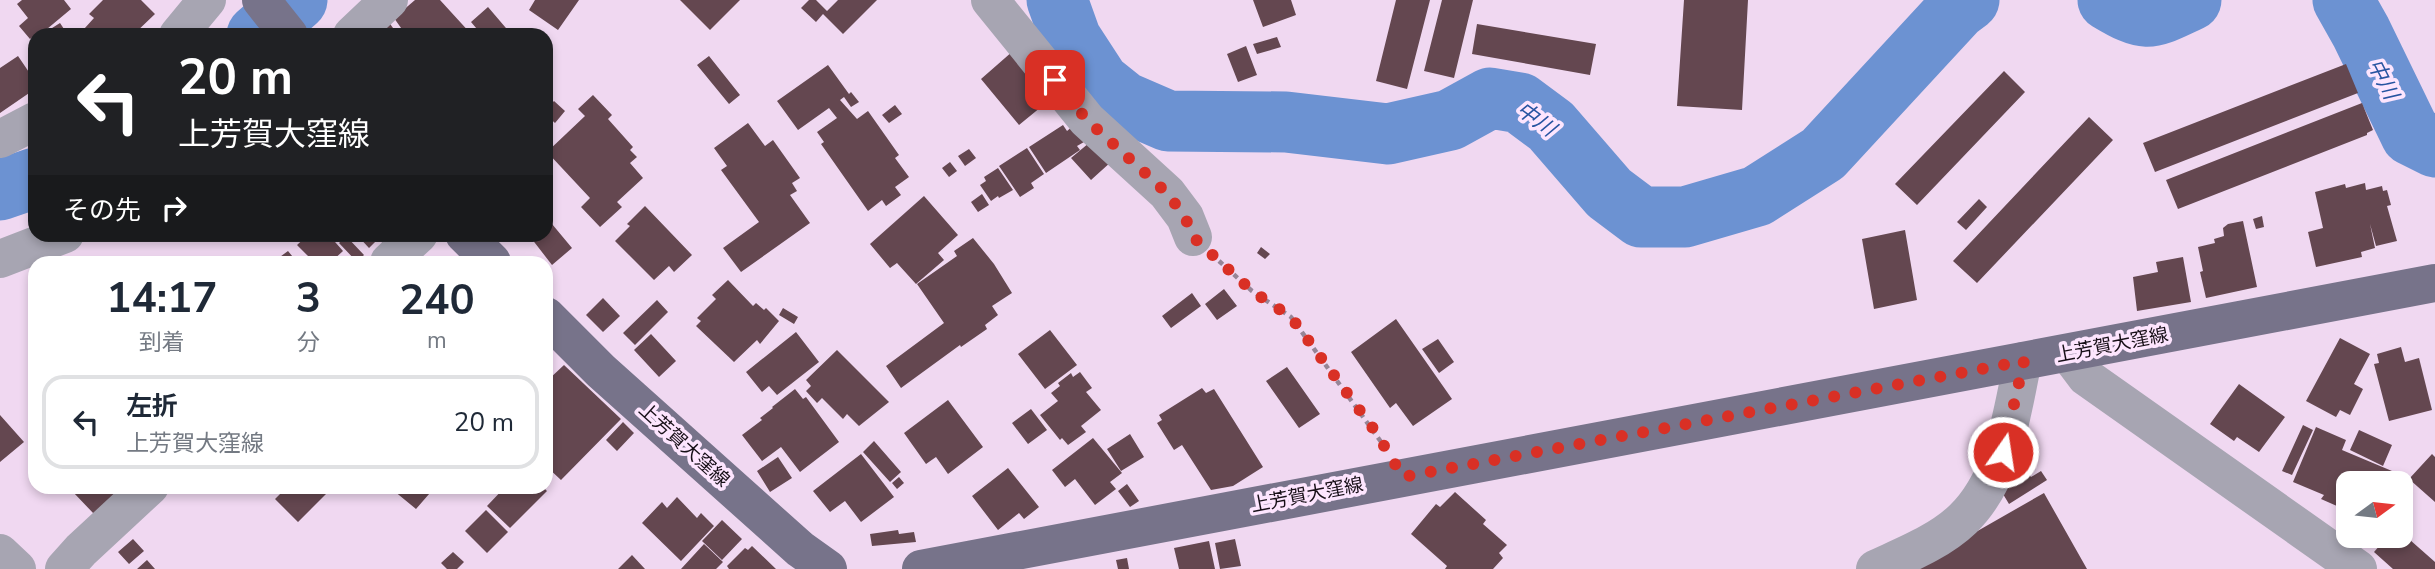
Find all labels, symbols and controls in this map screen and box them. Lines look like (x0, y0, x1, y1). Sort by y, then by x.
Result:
text: 20 m (178, 44, 293, 111)
pin (1025, 50, 1085, 110)
water label: 中川 (2361, 54, 2406, 106)
icon: left (63, 56, 154, 147)
icon: arrive (1036, 61, 1074, 99)
water label: 中川 (1511, 95, 1563, 144)
text: 上芳賀大窪線 (178, 113, 370, 156)
icon: right (155, 189, 193, 227)
text: その先 (63, 193, 141, 228)
text: 14:17 (106, 270, 217, 327)
text: 3 (296, 270, 321, 327)
text: 240 (399, 272, 475, 329)
street label: 上芳賀大窪線 (2054, 321, 2170, 369)
text: m (427, 325, 447, 356)
text: 到着 (139, 327, 185, 358)
text: 分 (297, 327, 320, 358)
text: 左折 (126, 389, 178, 424)
street label: 上芳賀大窪線 (633, 397, 735, 493)
icon: left (67, 403, 105, 441)
text: 20 m (454, 405, 514, 440)
position arrow (1966, 415, 2040, 489)
text: 上芳賀大窪線 (126, 428, 264, 459)
street label: 上芳賀大窪線 (1249, 471, 1365, 519)
north arrow (2336, 471, 2413, 548)
map controls (2336, 471, 2413, 548)

